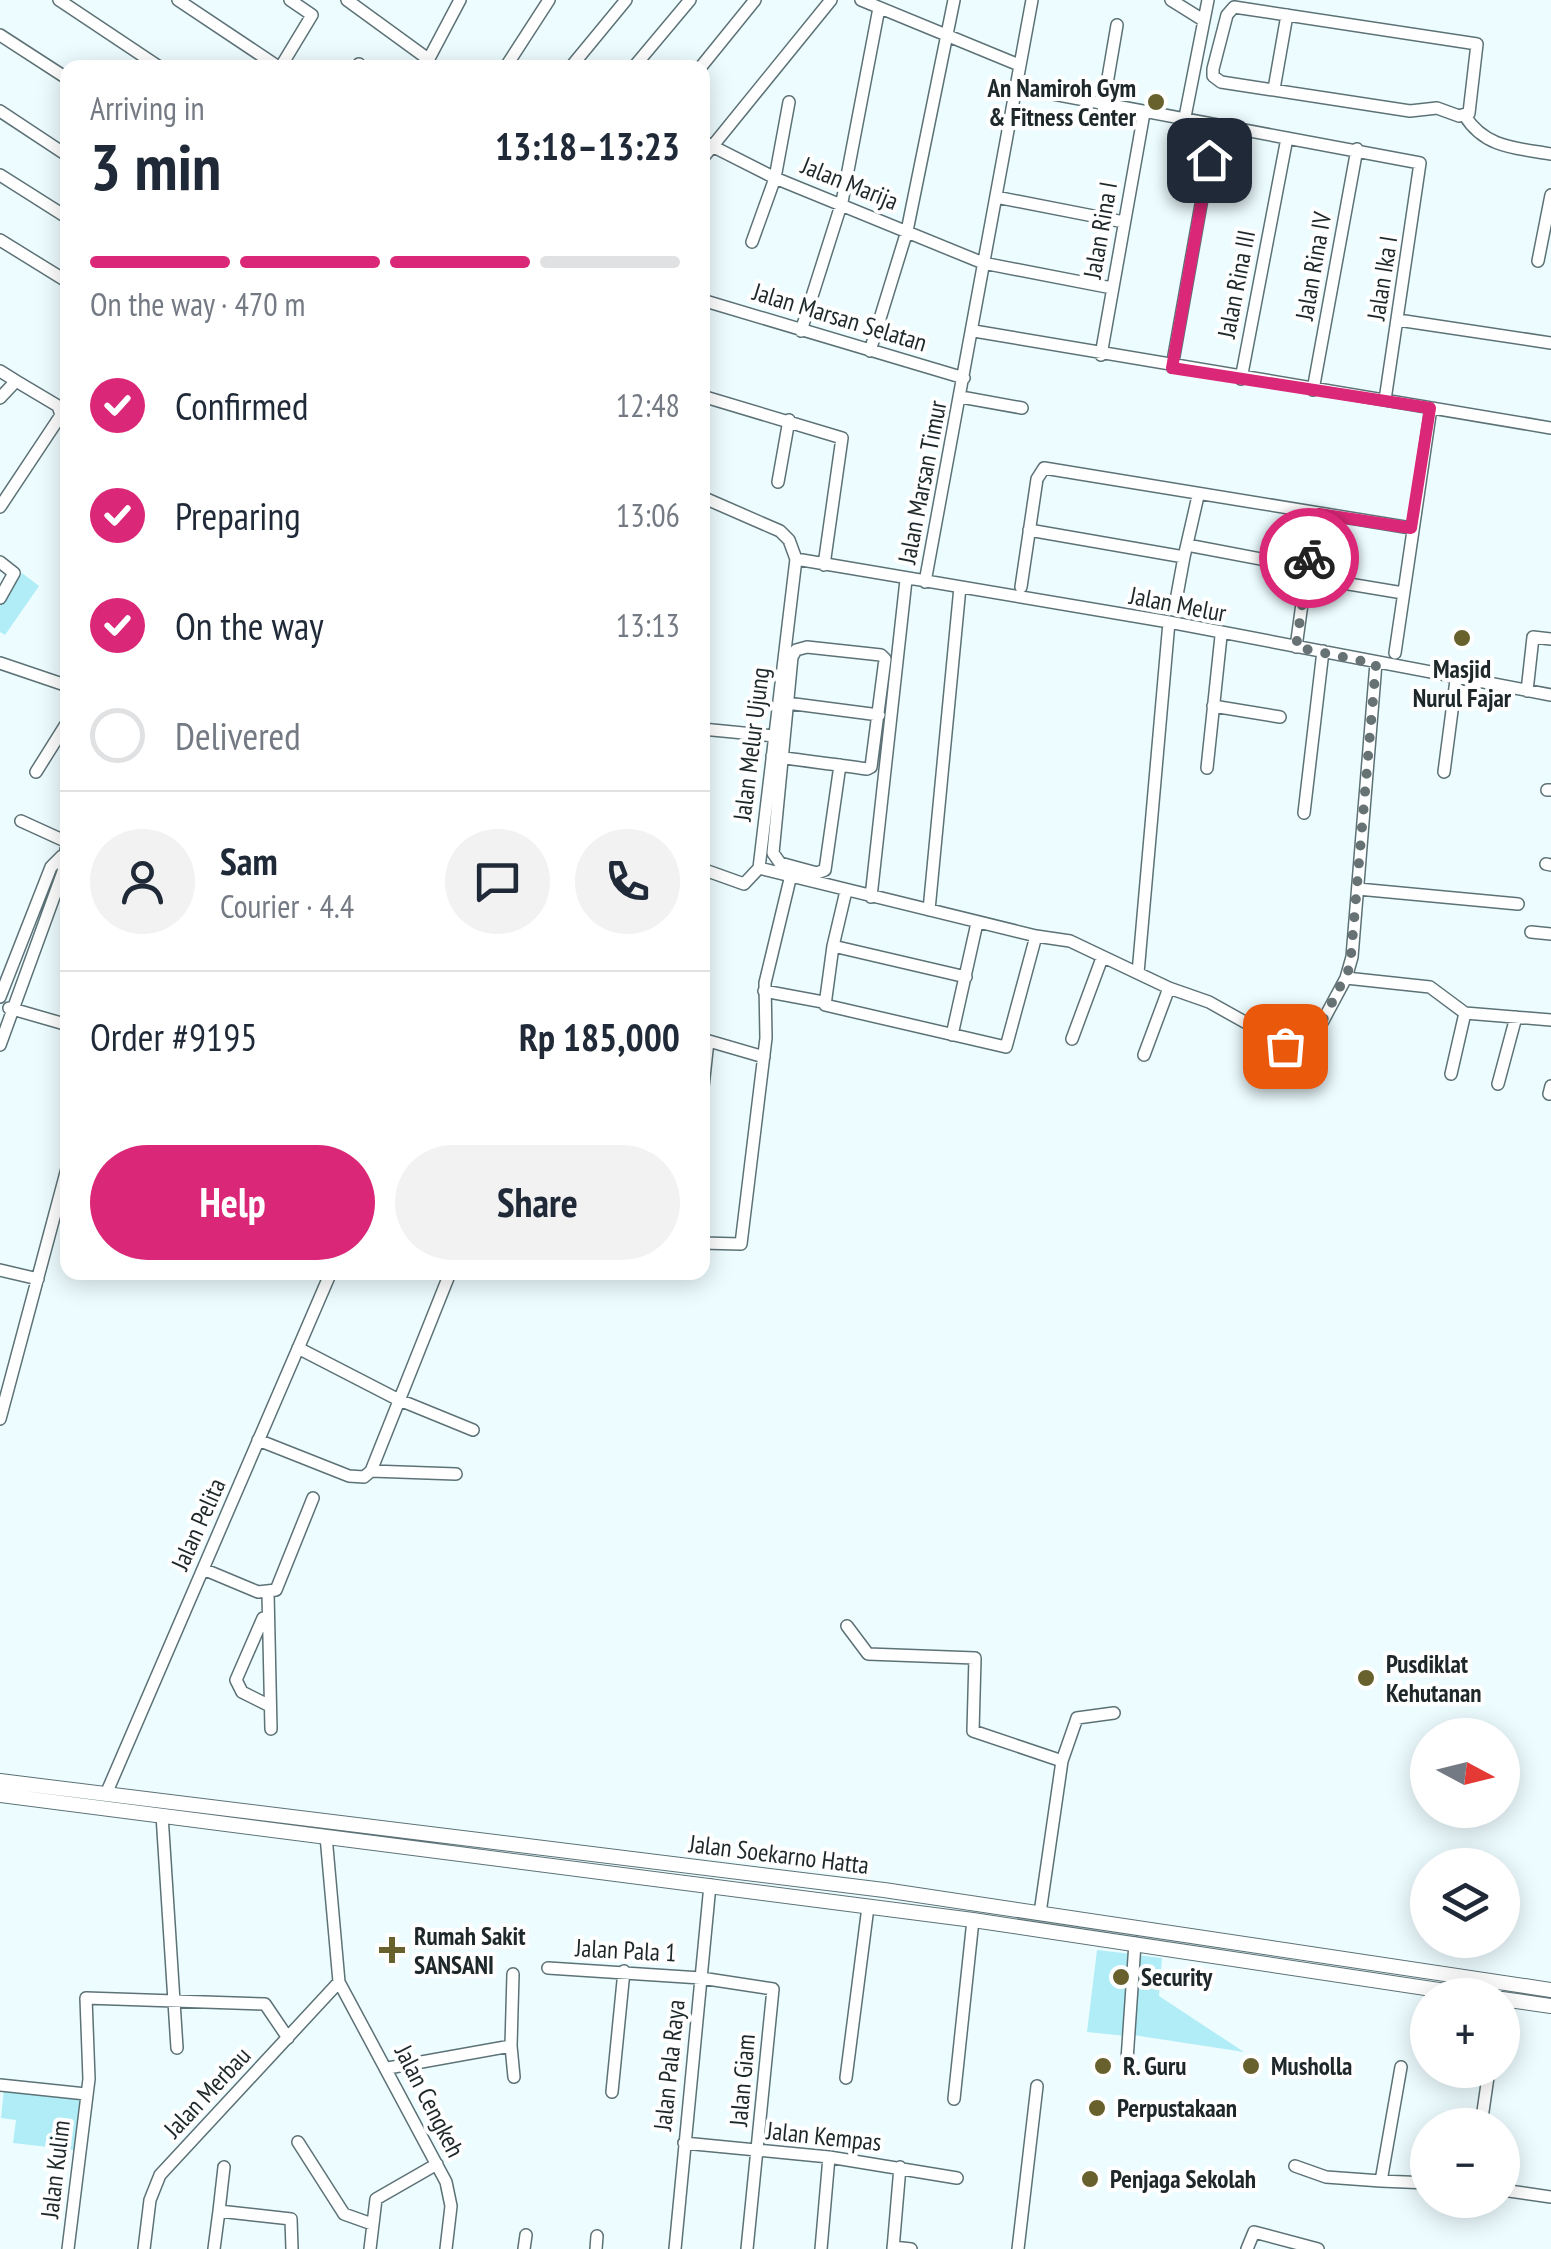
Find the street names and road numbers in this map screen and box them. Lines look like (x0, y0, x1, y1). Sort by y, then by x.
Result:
street label: Jalan Marija (796, 149, 903, 217)
street label: Jalan Rina I (1076, 179, 1124, 282)
street label: Jalan Rina IV (1288, 209, 1338, 324)
street label: Jalan Rina III (1210, 227, 1262, 342)
street label: Jalan Ika I (1359, 234, 1404, 323)
street label: Jalan Marsan Selatan (748, 275, 931, 359)
street label: Jalan Marsan Timur (890, 398, 954, 567)
street label: Jalan Melur (1126, 579, 1229, 629)
street label: Jalan Melur Ujung (726, 666, 776, 823)
street label: Jalan Pelita (163, 1473, 232, 1576)
street label: Jalan Soekarno Hatta (686, 1827, 871, 1881)
street label: Jalan Pala 1 (574, 1931, 677, 1969)
street label: Jalan Pala Raya (646, 1998, 692, 2133)
street label: Jalan Giam (722, 2033, 762, 2128)
street label: Jalan Cengkeh (388, 2039, 472, 2163)
street label: Jalan Merbau (156, 2040, 257, 2145)
street label: Jalan Kempas (764, 2114, 883, 2158)
street label: Jalan Kulim (33, 2118, 77, 2221)

